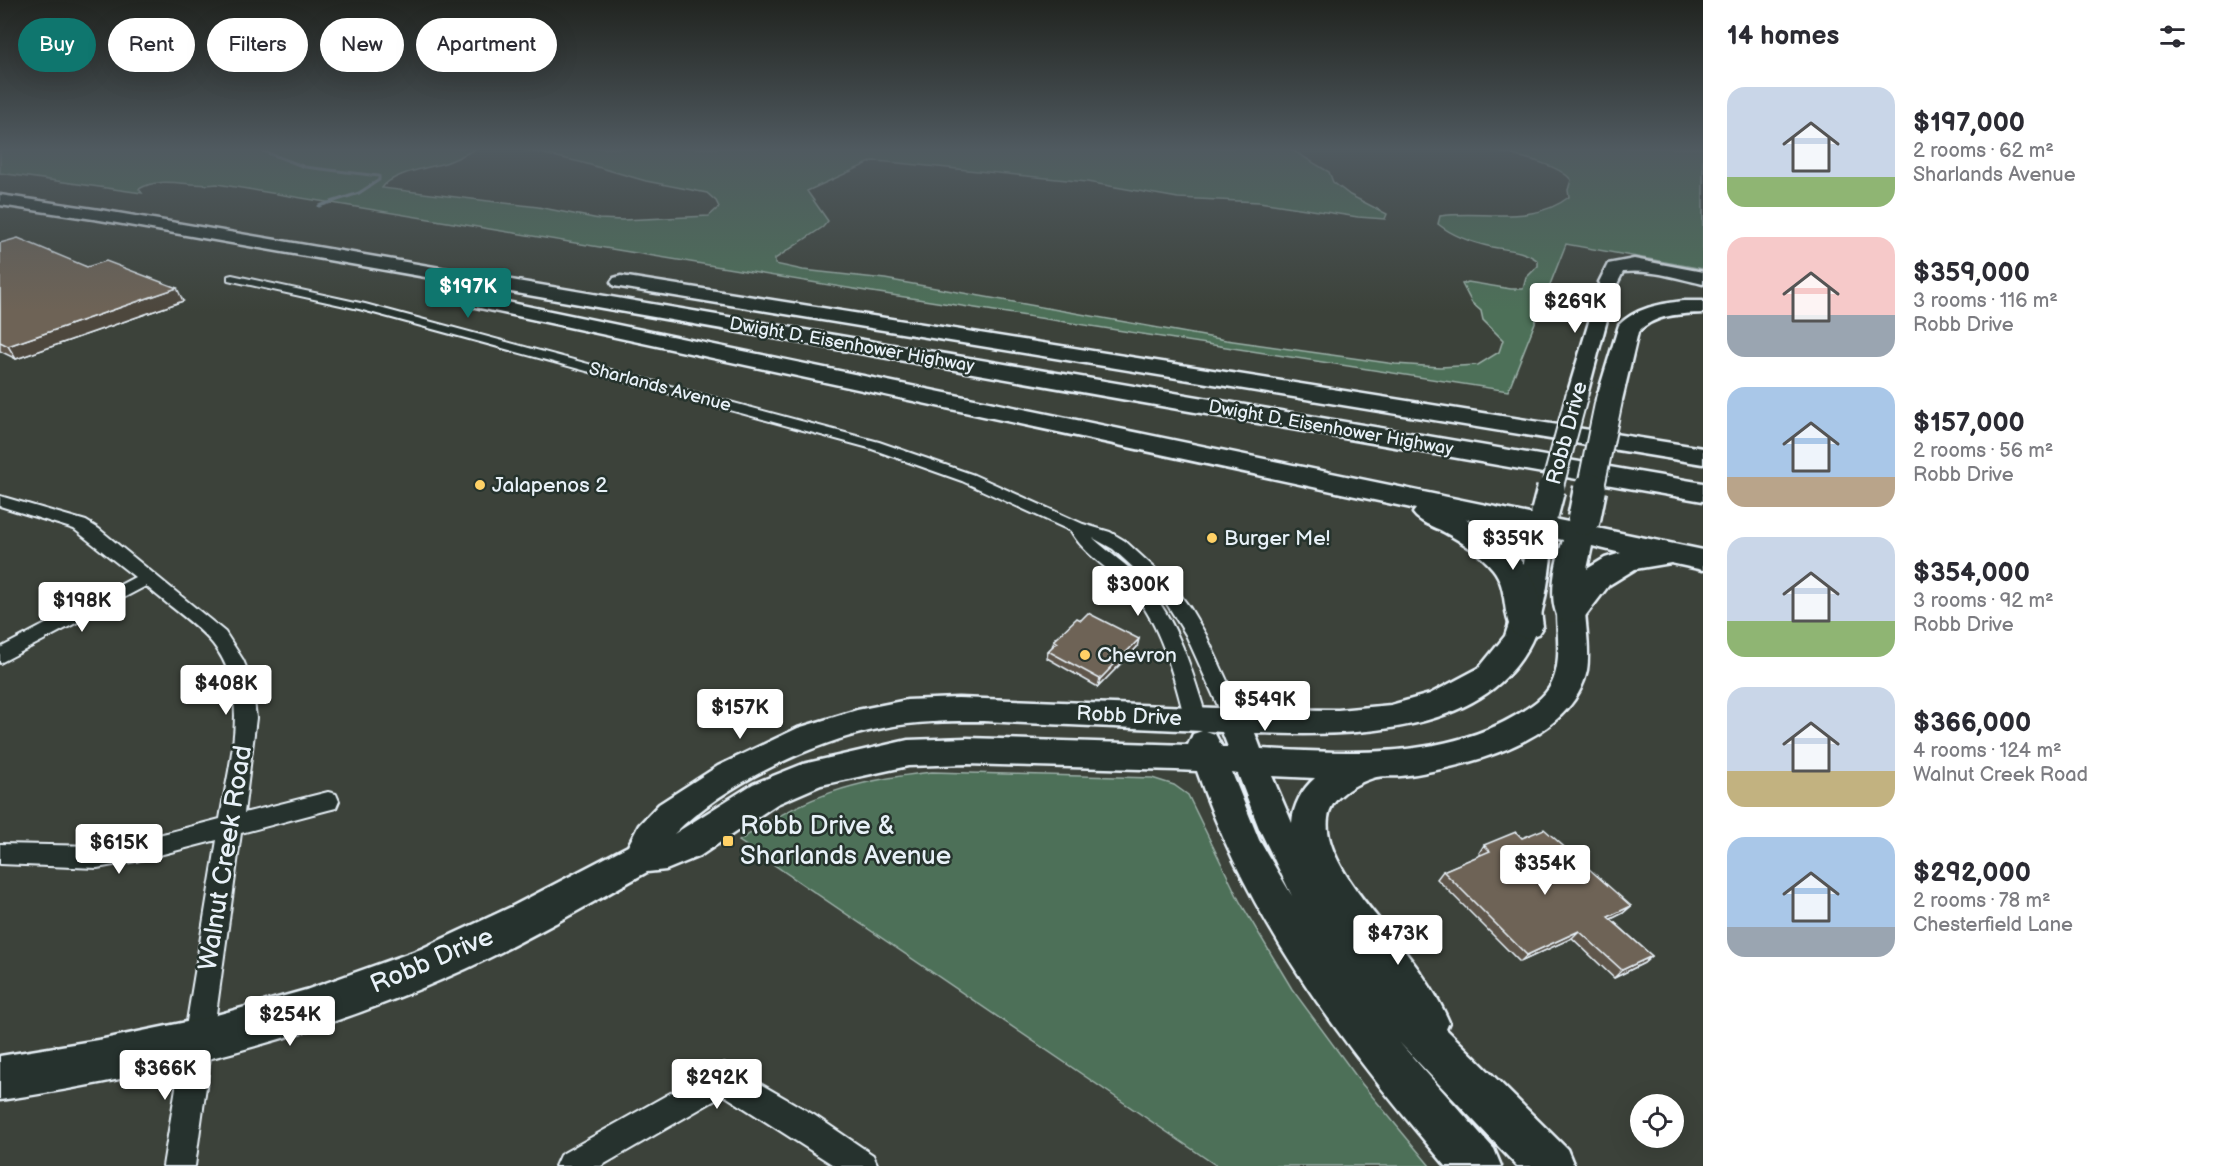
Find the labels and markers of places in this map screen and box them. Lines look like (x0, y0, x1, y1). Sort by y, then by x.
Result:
pin: $197K (426, 268, 510, 319)
pin: $269K (1533, 283, 1617, 334)
place label: Jalapenos 2 (492, 473, 608, 498)
marker: Jalapenos 2 (473, 478, 487, 492)
pin: $359K (1471, 520, 1555, 571)
place label: Burger Me! (1224, 526, 1330, 551)
marker: Burger Me! (1205, 531, 1219, 545)
pin: $300K (1096, 566, 1180, 617)
pin: $198K (40, 582, 124, 633)
place label: Chevron (1097, 643, 1177, 668)
marker: Chevron (1078, 648, 1092, 662)
pin: $408K (184, 665, 268, 716)
pin: $549K (1223, 681, 1307, 732)
pin: $157K (698, 689, 782, 740)
place label: Robb Drive & Sharlands Avenue (740, 811, 951, 872)
pin: $615K (77, 824, 161, 875)
marker: Robb Drive & Sharlands Avenue (721, 834, 735, 848)
pin: $354K (1503, 845, 1587, 896)
pin: $473K (1356, 915, 1440, 966)
pin: $254K (248, 996, 332, 1047)
pin: $366K (123, 1050, 207, 1101)
pin: $292K (675, 1059, 759, 1110)

